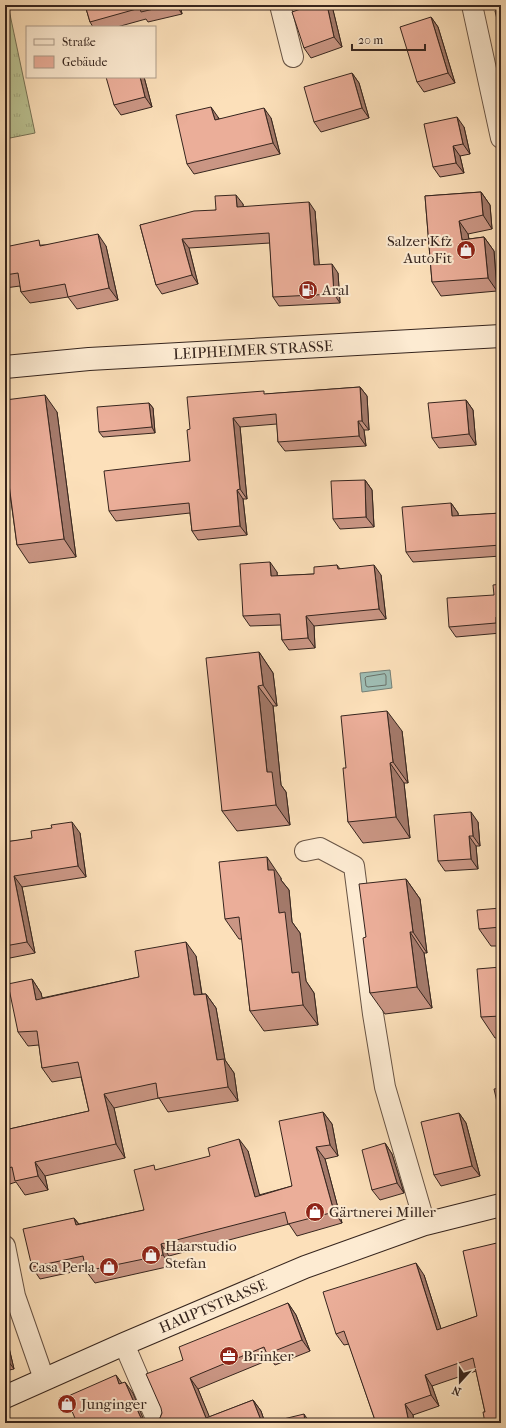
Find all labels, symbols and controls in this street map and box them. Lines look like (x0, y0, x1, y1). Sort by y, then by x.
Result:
legend (26, 26, 156, 78)
scale bar (352, 26, 425, 52)
text: 20 m (358, 33, 383, 47)
text: Straße (62, 35, 96, 49)
text: Gebäude (62, 55, 107, 69)
place label: Salzer Kfz AutoFit (387, 232, 453, 267)
shop icon: Salzer Kfz AutoFit (455, 239, 477, 261)
fuel station icon: Aral (297, 279, 319, 301)
place label: Aral (321, 281, 349, 299)
street label: LEIPHEIMER STRASSE (173, 337, 333, 363)
shop icon: Gärtnerei Miller (304, 1201, 326, 1223)
place label: Gärtnerei Miller (329, 1203, 437, 1221)
place label: Haarstudio Stefan (165, 1237, 237, 1272)
shop icon: Haarstudio Stefan (140, 1244, 162, 1266)
shop icon: Casa Perla (98, 1256, 120, 1278)
place label: Casa Perla (29, 1258, 96, 1276)
street label: HAUPTSTRASSE (156, 1275, 270, 1337)
office icon: Brinker (218, 1345, 240, 1367)
place label: Brinker (243, 1347, 294, 1365)
north arrow (440, 1362, 480, 1402)
text: N (450, 1383, 463, 1398)
shop icon: Junginger (56, 1393, 78, 1415)
place label: Junginger (80, 1395, 147, 1413)

